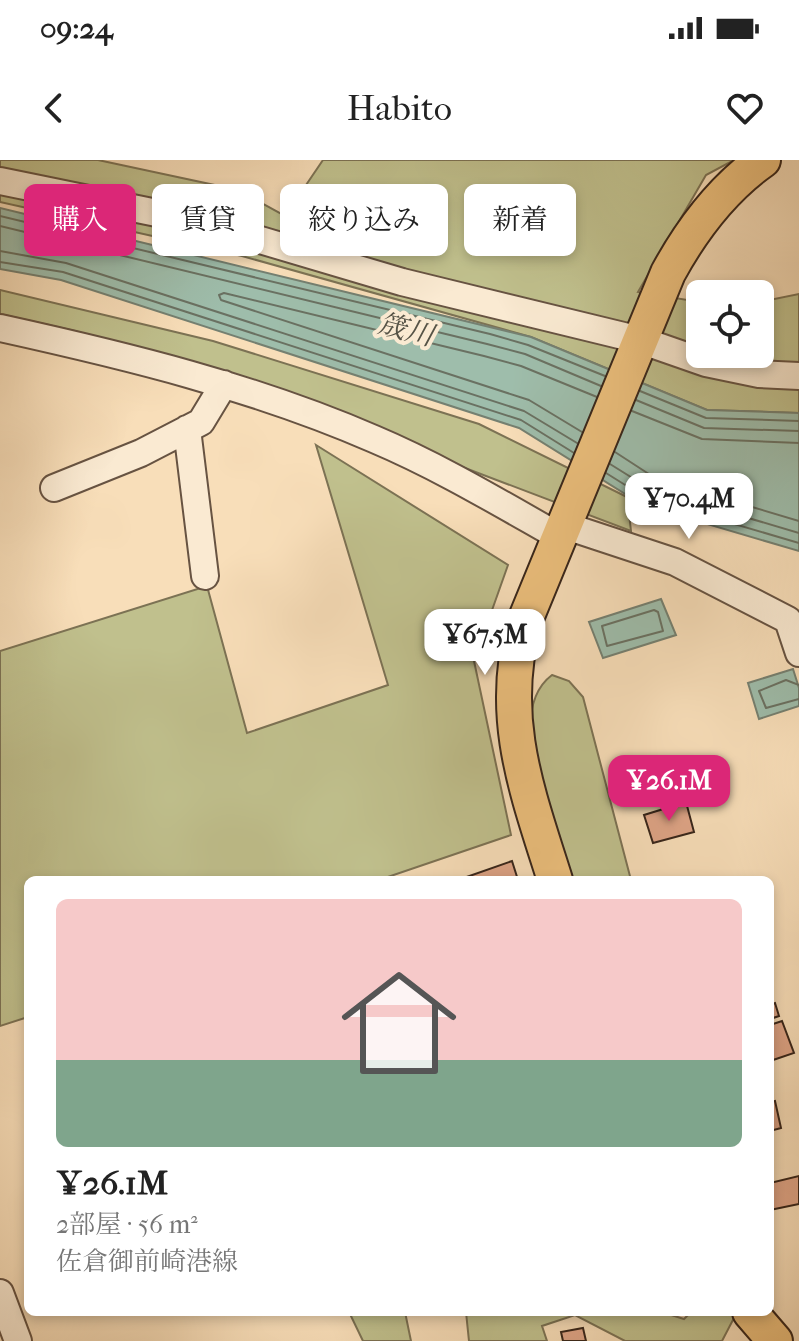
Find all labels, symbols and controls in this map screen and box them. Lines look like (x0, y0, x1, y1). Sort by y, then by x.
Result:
text: 09:24 (40, 11, 113, 46)
icon: back (32, 86, 76, 130)
icon: heart (723, 86, 767, 130)
text: Habito (347, 87, 452, 129)
chip: 購入 (24, 184, 136, 256)
chip: 賃貸 (152, 184, 264, 256)
chip: 絞り込み (280, 184, 448, 256)
chip: 新着 (464, 184, 576, 256)
map controls (686, 280, 774, 368)
button: locate (686, 280, 774, 368)
water label: 筬川 (375, 307, 440, 353)
pin: ¥70.4M (624, 473, 754, 541)
text: ¥70.4M (643, 483, 735, 514)
pin: ¥67.5M (420, 609, 550, 677)
text: ¥67.5M (442, 619, 528, 650)
pin: ¥26.1M (604, 755, 734, 823)
text: ¥26.1M (626, 765, 712, 796)
icon: home (327, 951, 471, 1095)
text: ¥26.1M (56, 1163, 168, 1203)
text: 2部屋 · 56 m² (56, 1209, 198, 1240)
text: 佐倉御前崎港線 (56, 1246, 238, 1277)

